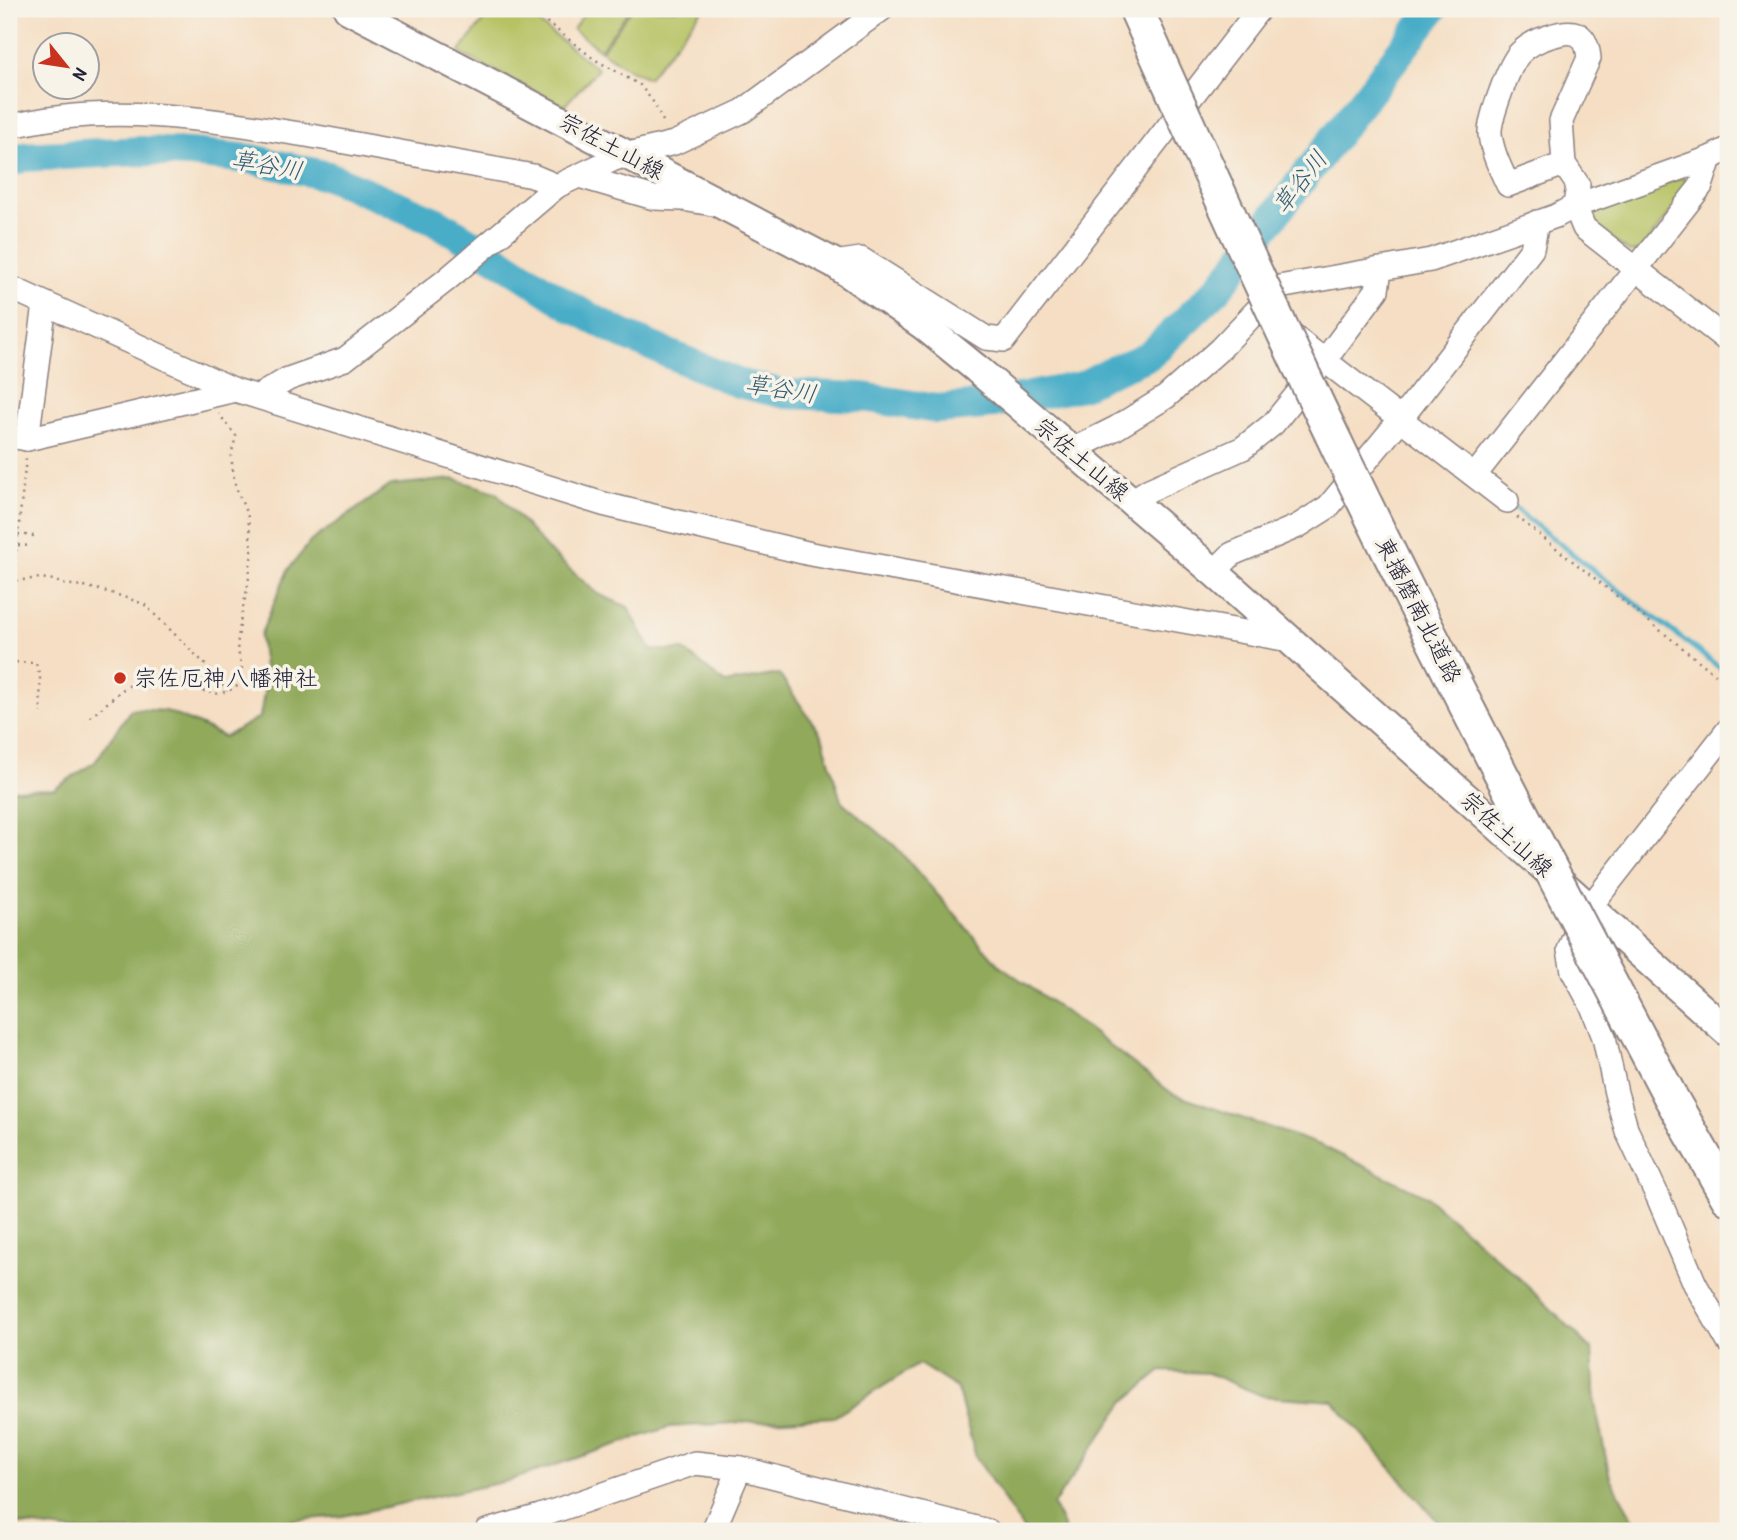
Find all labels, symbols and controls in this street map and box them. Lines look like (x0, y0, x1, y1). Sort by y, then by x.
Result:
north arrow (32, 32, 102, 102)
text: N (67, 64, 95, 85)
street label: 宗佐土山線 (554, 105, 670, 186)
water label: 草谷川 (229, 142, 305, 186)
water label: 草谷川 (1264, 143, 1334, 220)
water label: 草谷川 (743, 367, 819, 409)
street label: 宗佐土山線 (1028, 410, 1136, 507)
street label: 東播磨南北道路 (1369, 531, 1470, 689)
place label: 宗佐厄神八幡神社 (134, 662, 318, 693)
marker: 宗佐厄神八幡神社 (112, 670, 128, 686)
street label: 宗佐土山線 (1454, 784, 1560, 884)

